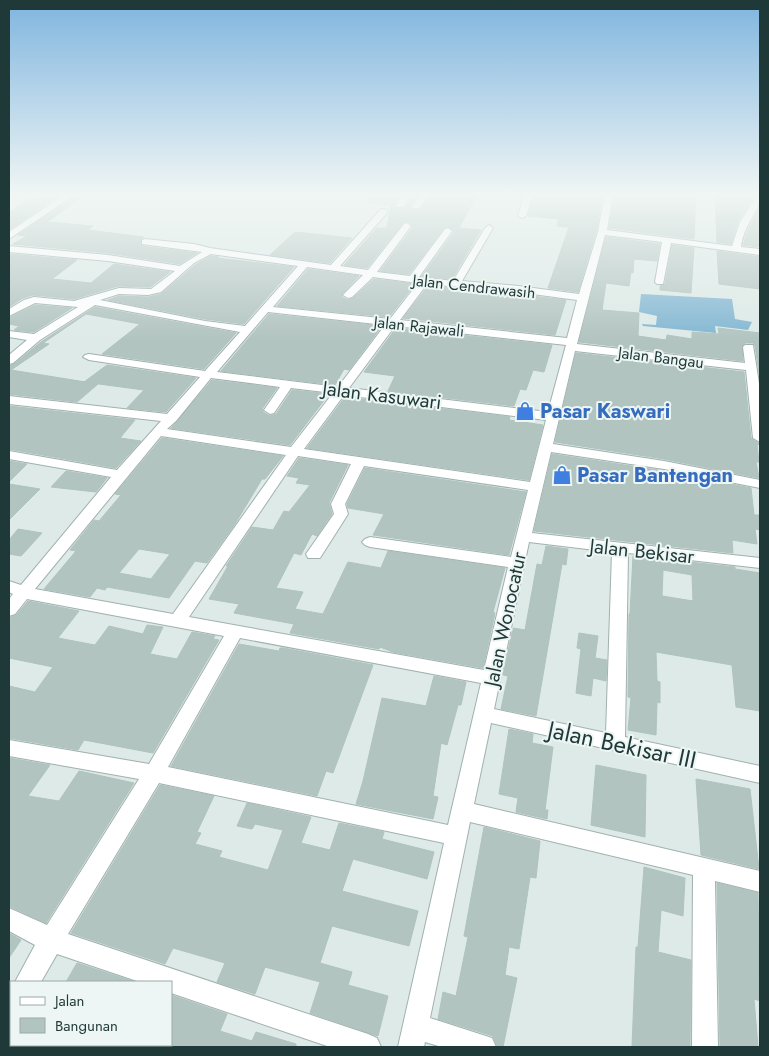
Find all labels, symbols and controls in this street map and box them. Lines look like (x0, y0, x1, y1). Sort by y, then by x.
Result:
street label: Jalan Cendrawasih (409, 268, 537, 304)
street label: Jalan Rajawali (371, 310, 465, 343)
street label: Jalan Bangau (615, 341, 705, 374)
street label: Jalan Kasuwari (318, 373, 443, 417)
place label: Pasar Kaswari (540, 397, 670, 426)
shop icon: Pasar Kaswari (514, 400, 536, 422)
place label: Pasar Bantengan (577, 461, 733, 490)
shop icon: Pasar Bantengan (551, 464, 573, 486)
street label: Jalan Bekisar (585, 531, 696, 571)
street label: Jalan Wonocatur (476, 549, 534, 692)
street label: Jalan Bekisar III (542, 711, 700, 777)
legend (10, 981, 172, 1046)
text: Jalan (53, 990, 84, 1012)
text: Bangunan (55, 1015, 118, 1037)

